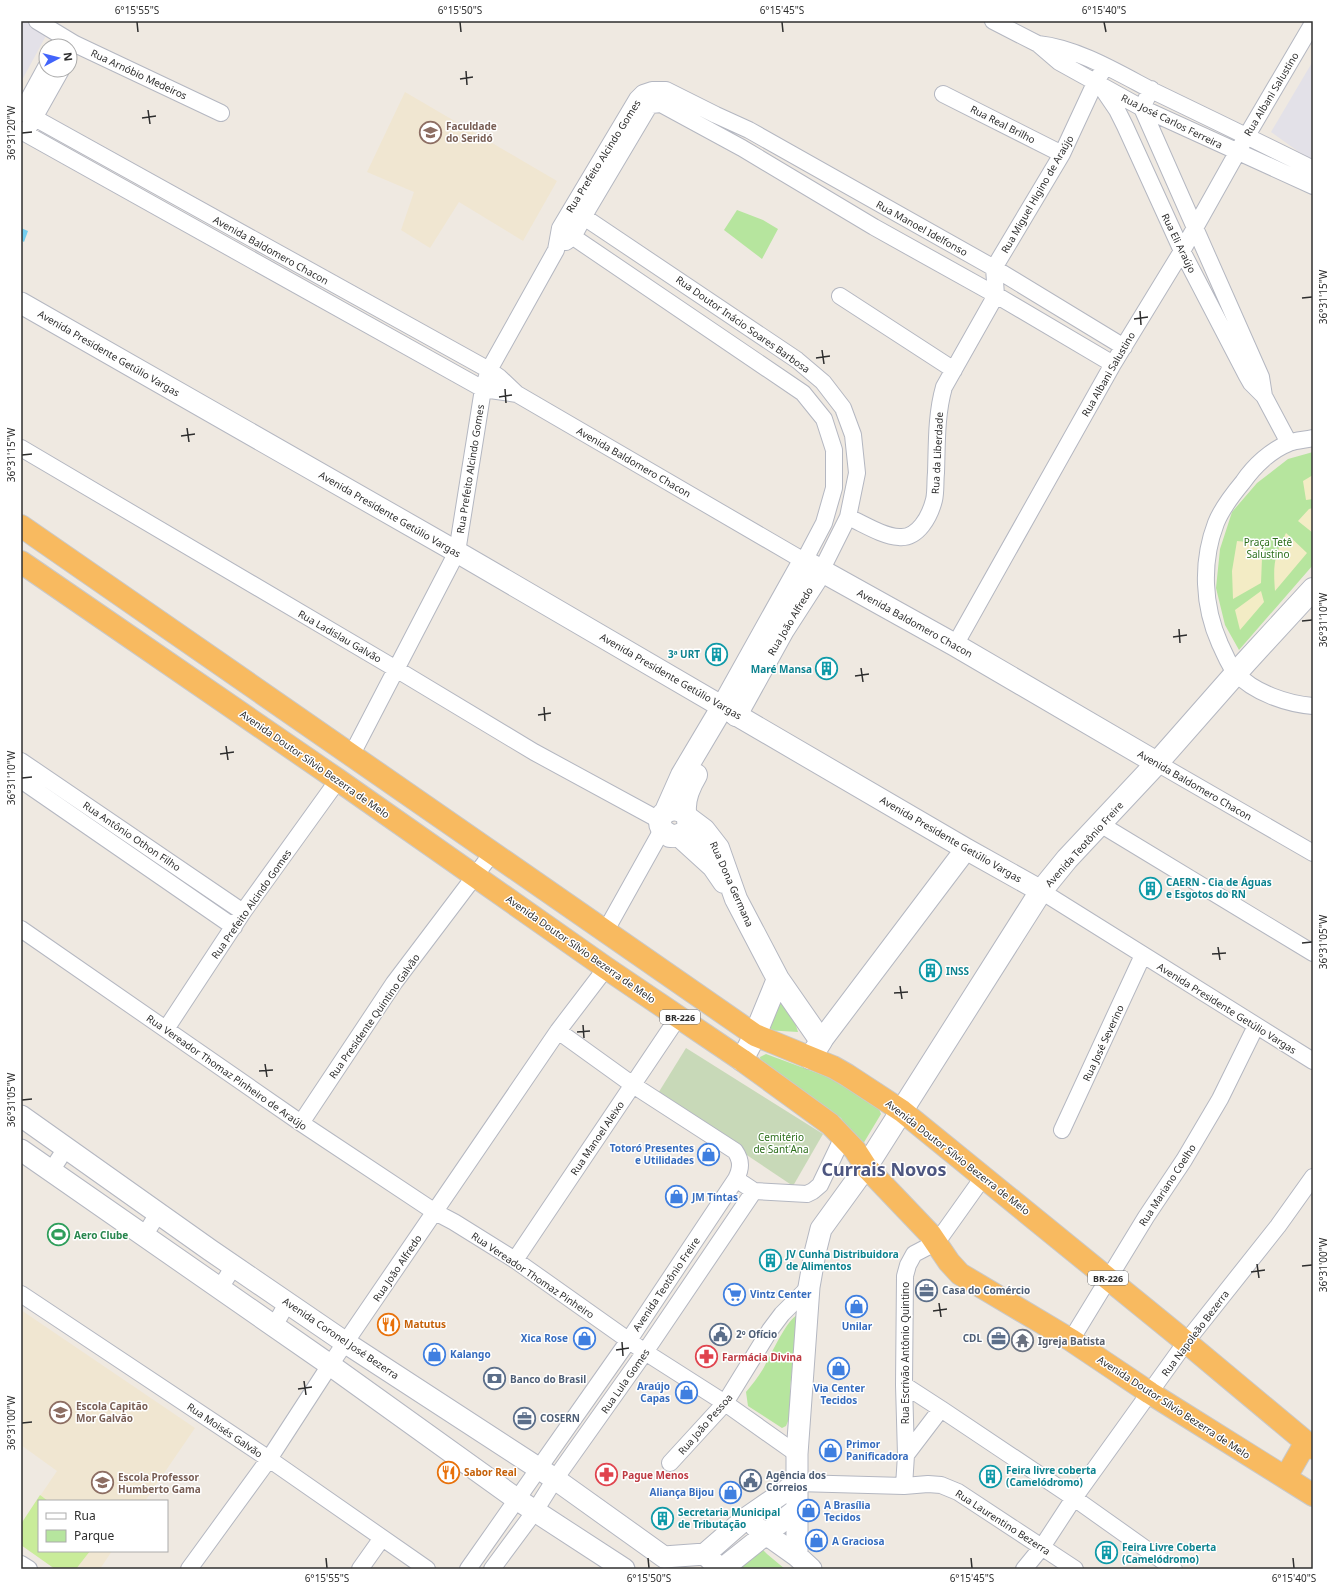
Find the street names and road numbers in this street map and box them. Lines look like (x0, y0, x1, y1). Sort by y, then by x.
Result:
street label: Rua Arnóbio Medeiros (89, 46, 190, 103)
street label: Rua Albani Salustino (1240, 49, 1302, 139)
street label: Rua José Carlos Ferreira (1119, 90, 1225, 152)
street label: Rua Prefeito Alcindo Gomes (562, 97, 644, 215)
street label: Rua Real Brilho (968, 102, 1038, 146)
street label: Rua Miguel Higino de Araújo (997, 132, 1077, 256)
street label: Rua Manoel Idelfonso (874, 197, 970, 259)
street label: Rua Eli Araújo (1159, 211, 1199, 275)
street label: Avenida Baldomero Chacon (211, 212, 331, 288)
street label: Rua Doutor Inácio Soares Barbosa (673, 272, 813, 376)
street label: Avenida Presidente Getúlio Vargas (36, 307, 183, 400)
street label: Rua Albani Salustino (1078, 329, 1138, 419)
street label: Rua Prefeito Alcindo Gomes (453, 403, 487, 535)
street label: Rua da Liberdade (928, 411, 946, 494)
street label: Avenida Baldomero Chacon (574, 423, 694, 501)
street label: Avenida Presidente Getúlio Vargas (317, 468, 464, 561)
street label: Rua João Alfredo (764, 584, 816, 658)
street label: Avenida Baldomero Chacon (855, 585, 975, 661)
street label: Rua Ladislau Galvão (296, 606, 384, 666)
street label: Avenida Presidente Getúlio Vargas (598, 630, 745, 723)
street label: Avenida Doutor Sílvio Bezerra de Melo (237, 707, 393, 821)
street label: Avenida Baldomero Chacon (1135, 746, 1255, 824)
street label: Avenida Presidente Getúlio Vargas (878, 793, 1025, 886)
street label: Rua Antônio Othon Filho (80, 798, 184, 874)
street label: Avenida Teotônio Freire (1042, 798, 1126, 890)
street label: Rua Dona Germana (707, 839, 757, 929)
street label: Rua Prefeito Alcindo Gomes (208, 846, 294, 962)
street label: Avenida Doutor Sílvio Bezerra de Melo (503, 892, 659, 1006)
street label: Rua Presidente Quintino Galvão (325, 951, 423, 1081)
street label: Avenida Presidente Getúlio Vargas (1155, 959, 1299, 1057)
street label: Rua José Severino (1079, 1002, 1127, 1084)
road number: BR-226 (660, 1010, 700, 1024)
street label: Rua Vereador Thomaz Pinheiro de Araújo (144, 1011, 310, 1133)
street label: Avenida Doutor Sílvio Bezerra de Melo (883, 1096, 1033, 1218)
street label: Rua Manoel Aleixo (567, 1098, 627, 1178)
street label: Rua Mariano Coelho (1135, 1141, 1199, 1229)
street label: Rua Vereador Thomaz Pinheiro (469, 1229, 597, 1321)
street label: Rua João Alfredo (369, 1232, 425, 1304)
street label: Avenida Teotônio Freire (629, 1234, 703, 1334)
road number: BR-226 (1088, 1271, 1128, 1285)
street label: Rua Escrivão Antônio Quintino (898, 1282, 912, 1424)
street label: Rua Napoleão Bezerra (1158, 1287, 1232, 1379)
street label: Avenida Coronel José Bezerra (280, 1294, 402, 1382)
street label: Rua Lula Gomes (597, 1346, 653, 1416)
street label: Avenida Doutor Sílvio Bezerra de Melo (1095, 1352, 1253, 1462)
street label: Rua João Pessoa (675, 1391, 735, 1457)
street label: Rua Moisés Galvão (184, 1399, 266, 1461)
street label: Rua Laurentino Bezerra (953, 1486, 1053, 1558)

